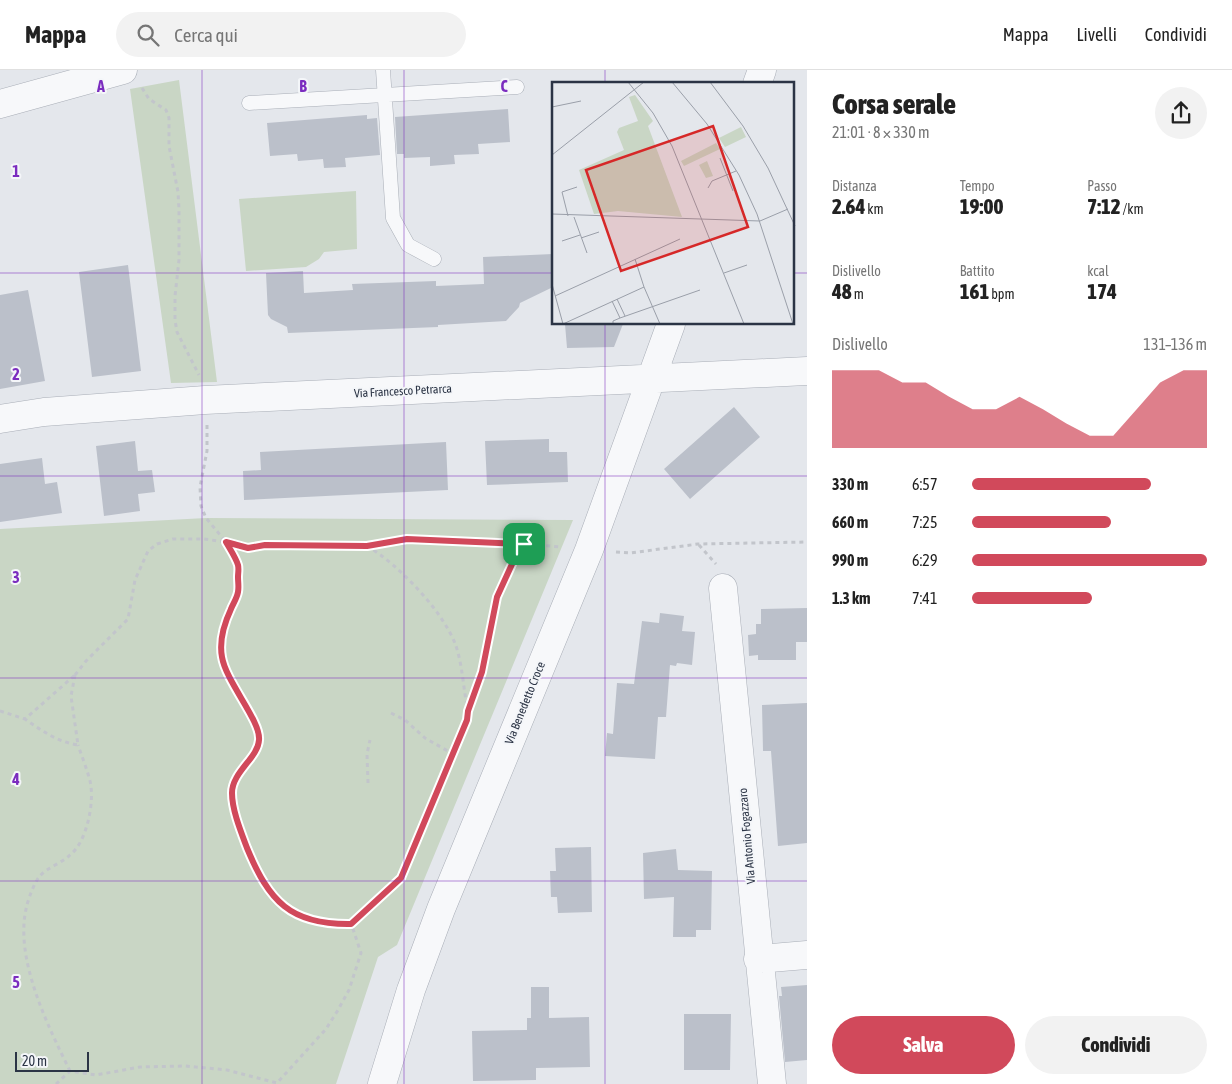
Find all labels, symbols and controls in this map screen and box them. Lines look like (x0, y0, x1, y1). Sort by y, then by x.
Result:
search box (116, 12, 466, 57)
text: Mappa (25, 21, 86, 48)
icon: search (134, 21, 162, 49)
text: Cerca qui (174, 24, 238, 46)
text: Mappa (1003, 24, 1049, 45)
text: Livelli (1077, 24, 1117, 45)
text: Condividi (1145, 24, 1207, 45)
text: A (96, 77, 105, 95)
text: B (299, 77, 307, 95)
text: C (500, 77, 508, 95)
inset map (552, 82, 794, 325)
button: share (1155, 87, 1207, 139)
text: Corsa serale (832, 88, 956, 120)
text: 21:01 · 8 × 330 m (832, 123, 930, 141)
text: 1 (12, 162, 20, 180)
text: Distanza (832, 178, 877, 194)
text: Tempo (960, 178, 995, 194)
text: Passo (1087, 178, 1117, 194)
text: 2.64 (832, 194, 865, 218)
text: 19:00 (960, 194, 1003, 218)
text: 7:12 (1087, 194, 1121, 218)
text: km (865, 201, 884, 217)
text: /km (1121, 201, 1144, 217)
text: Dislivello (832, 263, 881, 279)
text: Battito (960, 263, 995, 279)
text: kcal (1087, 263, 1109, 279)
text: 48 (832, 279, 852, 303)
text: 161 (960, 279, 989, 303)
text: 174 (1087, 279, 1117, 303)
text: m (852, 286, 864, 302)
text: bpm (989, 286, 1015, 302)
text: Dislivello (832, 335, 888, 353)
text: 131–136 m (1143, 335, 1207, 353)
text: 2 (12, 365, 20, 383)
street label: Via Francesco Petrarca (354, 381, 452, 401)
text: 330 m (832, 475, 868, 493)
text: 6:57 (912, 475, 937, 493)
text: 660 m (832, 513, 868, 531)
text: 7:25 (912, 513, 937, 531)
pin (503, 523, 545, 565)
icon: arrive (510, 530, 538, 558)
text: 990 m (832, 551, 868, 569)
text: 6:29 (912, 551, 937, 569)
text: 3 (12, 568, 20, 586)
text: 1.3 km (832, 589, 871, 607)
text: 7:41 (912, 589, 937, 607)
street label: Via Benedetto Croce (502, 660, 548, 746)
text: 4 (11, 770, 20, 788)
street label: Via Antonio Fogazzaro (736, 787, 758, 885)
text: 5 (12, 973, 20, 991)
button: Salva (832, 1016, 1015, 1074)
button: Condividi (1025, 1016, 1207, 1074)
scale bar (15, 1049, 89, 1072)
text: 20 m (22, 1053, 47, 1069)

